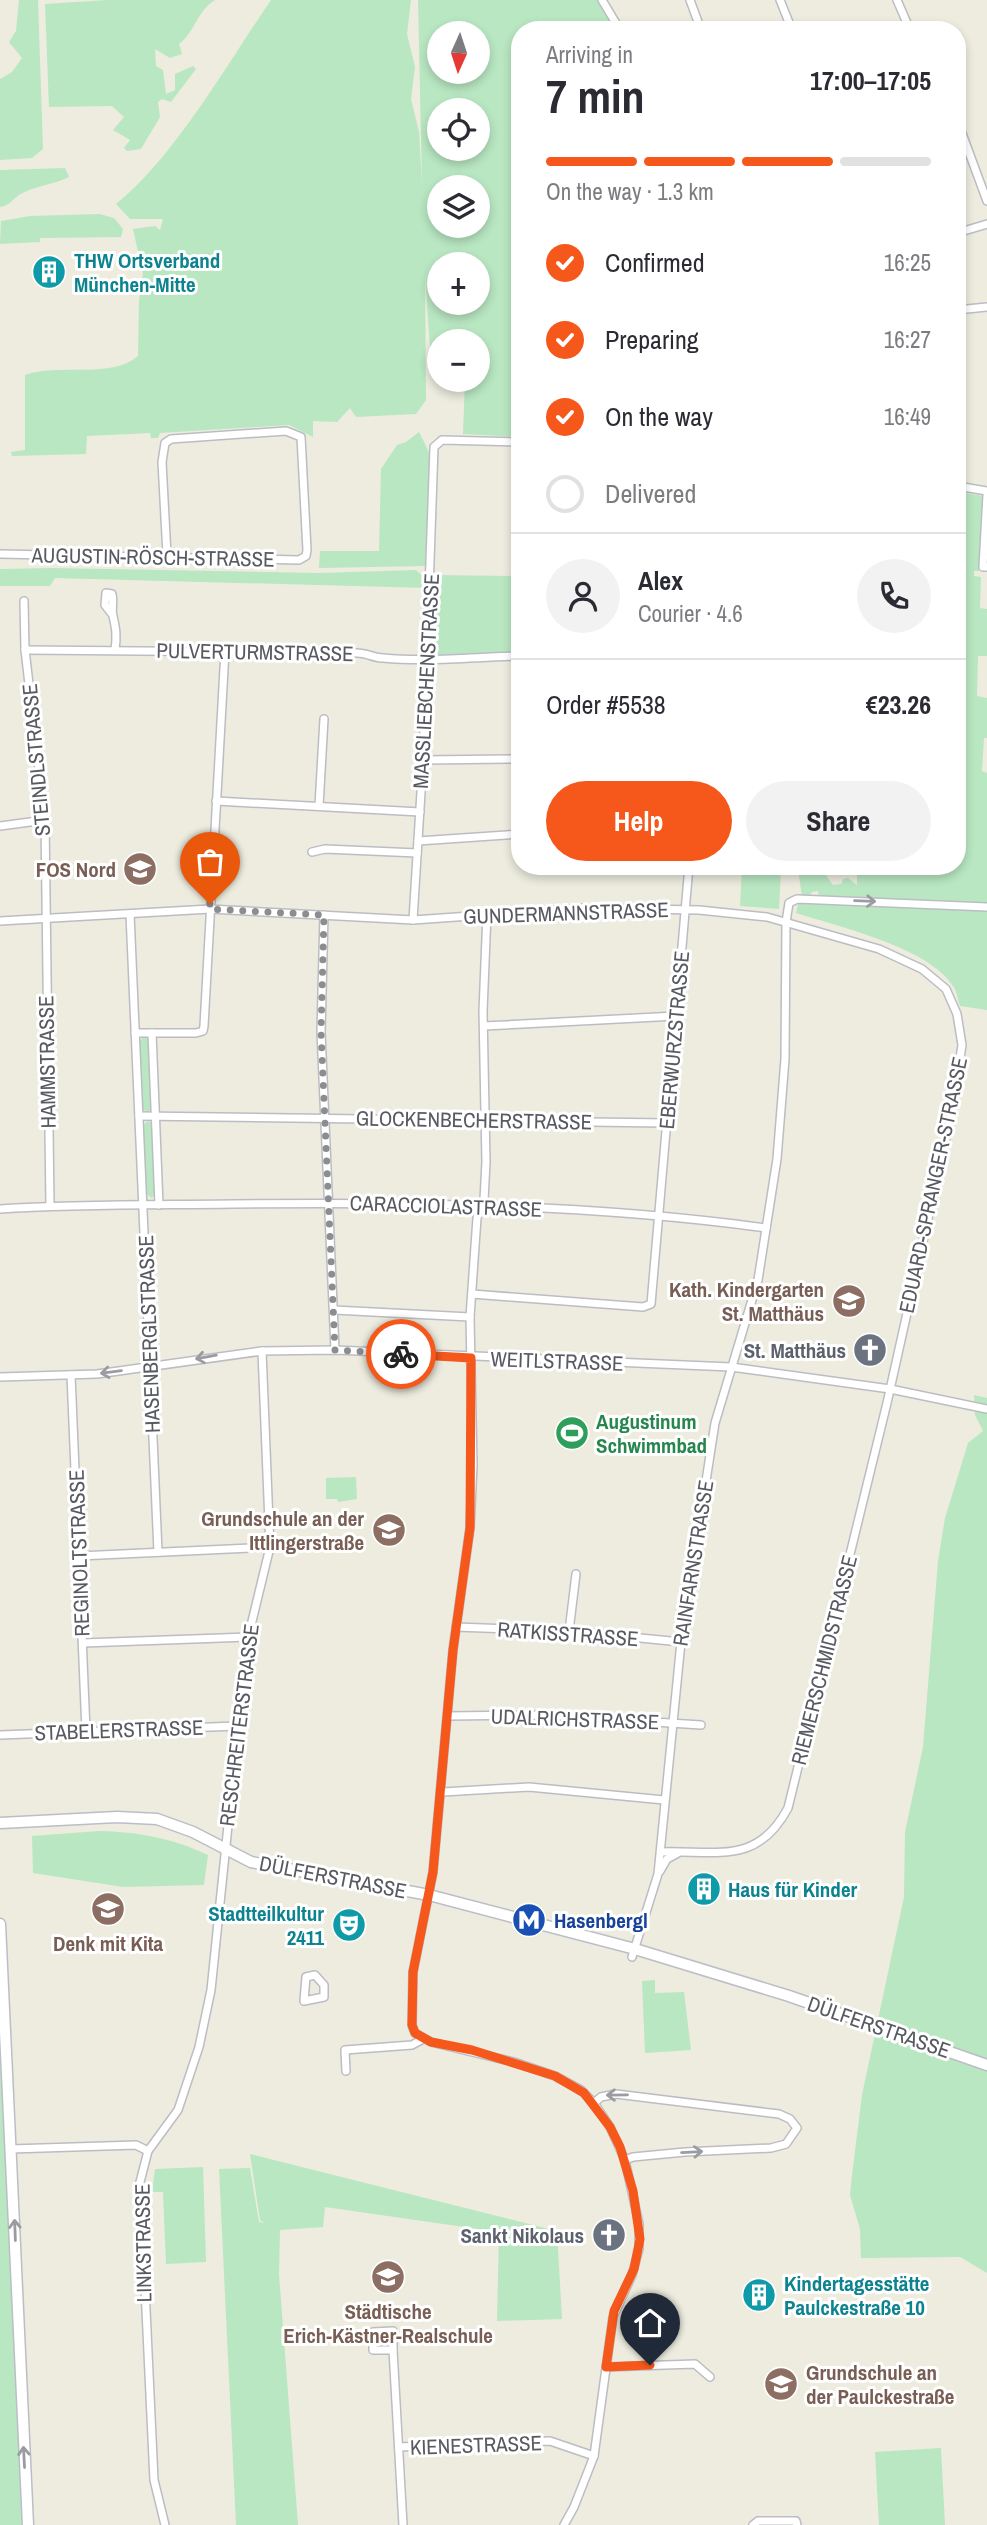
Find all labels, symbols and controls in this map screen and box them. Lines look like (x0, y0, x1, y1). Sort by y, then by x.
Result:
north arrow (427, 21, 490, 84)
map controls (427, 21, 490, 392)
text: Arriving in (546, 39, 633, 70)
text: 17:00–17:05 (810, 63, 931, 98)
text: 7 min (546, 65, 645, 127)
button: locate (427, 98, 490, 161)
button: layers (427, 175, 490, 238)
text: On the way · 1.3 km (546, 176, 714, 207)
icon: check (546, 244, 584, 282)
text: Confirmed (605, 245, 705, 280)
place label: THW Ortsverband München-Mitte (74, 246, 220, 299)
text: 16:25 (884, 247, 931, 278)
button: + (427, 252, 490, 315)
building icon: THW Ortsverband München-Mitte (30, 253, 68, 291)
icon: check (546, 321, 584, 359)
text: Preparing (605, 322, 699, 357)
text: 16:27 (884, 324, 931, 355)
button: − (427, 329, 490, 392)
icon: check (546, 398, 584, 436)
text: On the way (605, 399, 713, 434)
text: 16:49 (884, 401, 931, 432)
text: Delivered (605, 476, 696, 511)
street label: AUGUSTIN-RÖSCH-STRASSE (30, 540, 275, 574)
button: person (546, 559, 620, 633)
button: phone (857, 559, 931, 633)
text: Alex (638, 563, 683, 598)
street label: MASSLIEBCHENSTRASSE (406, 573, 446, 789)
text: Courier · 4.6 (638, 598, 743, 629)
street label: PULVERTURMSTRASSE (156, 636, 354, 668)
street label: STEINDLSTRASSE (15, 682, 57, 838)
text: Order #5538 (546, 687, 666, 722)
text: €23.26 (866, 687, 931, 722)
button: Help (546, 781, 732, 861)
button: Share (746, 781, 931, 861)
pin (180, 832, 240, 904)
icon: bag (191, 843, 229, 881)
school or university icon: FOS Nord (121, 850, 159, 888)
place label: FOS Nord (36, 855, 116, 884)
one-way arrow (853, 894, 876, 907)
street label: GUNDERMANNSTRASSE (463, 895, 669, 931)
street label: EBERWURZSTRASSE (652, 950, 696, 1130)
street label: HAMMSTRASSE (31, 995, 63, 1129)
street label: EDUARD-SPRANGER-STRASSE (892, 1054, 974, 1316)
street label: GLOCKENBECHERSTRASSE (356, 1103, 592, 1137)
street label: CARACCIOLASTRASSE (349, 1188, 543, 1224)
street label: HASENBERGLSTRASSE (131, 1235, 167, 1433)
place label: Kath. Kindergarten St. Matthäus (669, 1275, 824, 1328)
school or university icon: Kath. Kindergarten St. Matthäus (830, 1282, 868, 1320)
courier (366, 1319, 436, 1389)
church icon: St. Matthäus (851, 1331, 889, 1369)
icon: bike (382, 1335, 420, 1373)
place label: St. Matthäus (744, 1336, 846, 1365)
street label: WEITLSTRASSE (490, 1344, 624, 1378)
one-way arrow (195, 1351, 218, 1364)
one-way arrow (100, 1366, 123, 1379)
place label: Augustinum Schwimmbad (596, 1407, 707, 1460)
sports icon: Augustinum Schwimmbad (553, 1414, 591, 1452)
street label: REGINOLTSTRASSE (62, 1469, 96, 1637)
street label: RAINFARNSTRASSE (666, 1478, 720, 1648)
place label: Grundschule an der Ittlingerstraße (201, 1504, 364, 1557)
school or university icon: Grundschule an der Ittlingerstraße (370, 1511, 408, 1549)
street label: RIEMERSCHMIDSTRASSE (784, 1552, 864, 1768)
street label: RATKISSTRASSE (496, 1615, 640, 1653)
street label: RESCHREITERSTRASSE (212, 1622, 266, 1828)
street label: UDALRICHSTRASSE (490, 1702, 660, 1736)
street label: STABELERSTRASSE (34, 1713, 204, 1747)
street label: DÜLFERSTRASSE (257, 1849, 409, 1905)
building icon: Haus für Kinder (685, 1870, 723, 1908)
place label: Haus für Kinder (728, 1875, 857, 1904)
school or university icon: Denk mit Kita (89, 1890, 127, 1928)
place label: Stadtteilkultur 2411 (208, 1899, 324, 1952)
metro station icon: Hasenbergl (510, 1901, 548, 1939)
theatre icon: Stadtteilkultur 2411 (330, 1906, 368, 1944)
place label: Hasenbergl (554, 1906, 648, 1935)
place label: Denk mit Kita (53, 1929, 163, 1958)
street label: DÜLFERSTRASSE (804, 1989, 954, 2065)
one-way arrow (606, 2088, 629, 2102)
one-way arrow (680, 2145, 703, 2158)
street label: LINKSTRASSE (127, 2183, 159, 2303)
church icon: Sankt Nikolaus (590, 2216, 628, 2254)
one-way arrow (8, 2218, 21, 2241)
place label: Sankt Nikolaus (461, 2221, 584, 2250)
school or university icon: Städtische Erich-Kästner-Realschule (369, 2258, 407, 2296)
place label: Kindertagesstätte Paulckestraße 10 (784, 2269, 929, 2322)
building icon: Kindertagesstätte Paulckestraße 10 (740, 2276, 778, 2314)
pin (620, 2293, 680, 2365)
place label: Städtische Erich-Kästner-Realschule (283, 2297, 493, 2350)
icon: home (631, 2304, 669, 2342)
place label: Grundschule an der Paulckestraße (806, 2358, 954, 2411)
school or university icon: Grundschule an der Paulckestraße (762, 2365, 800, 2403)
street label: KIENESTRASSE (409, 2428, 543, 2462)
one-way arrow (17, 2446, 30, 2469)

